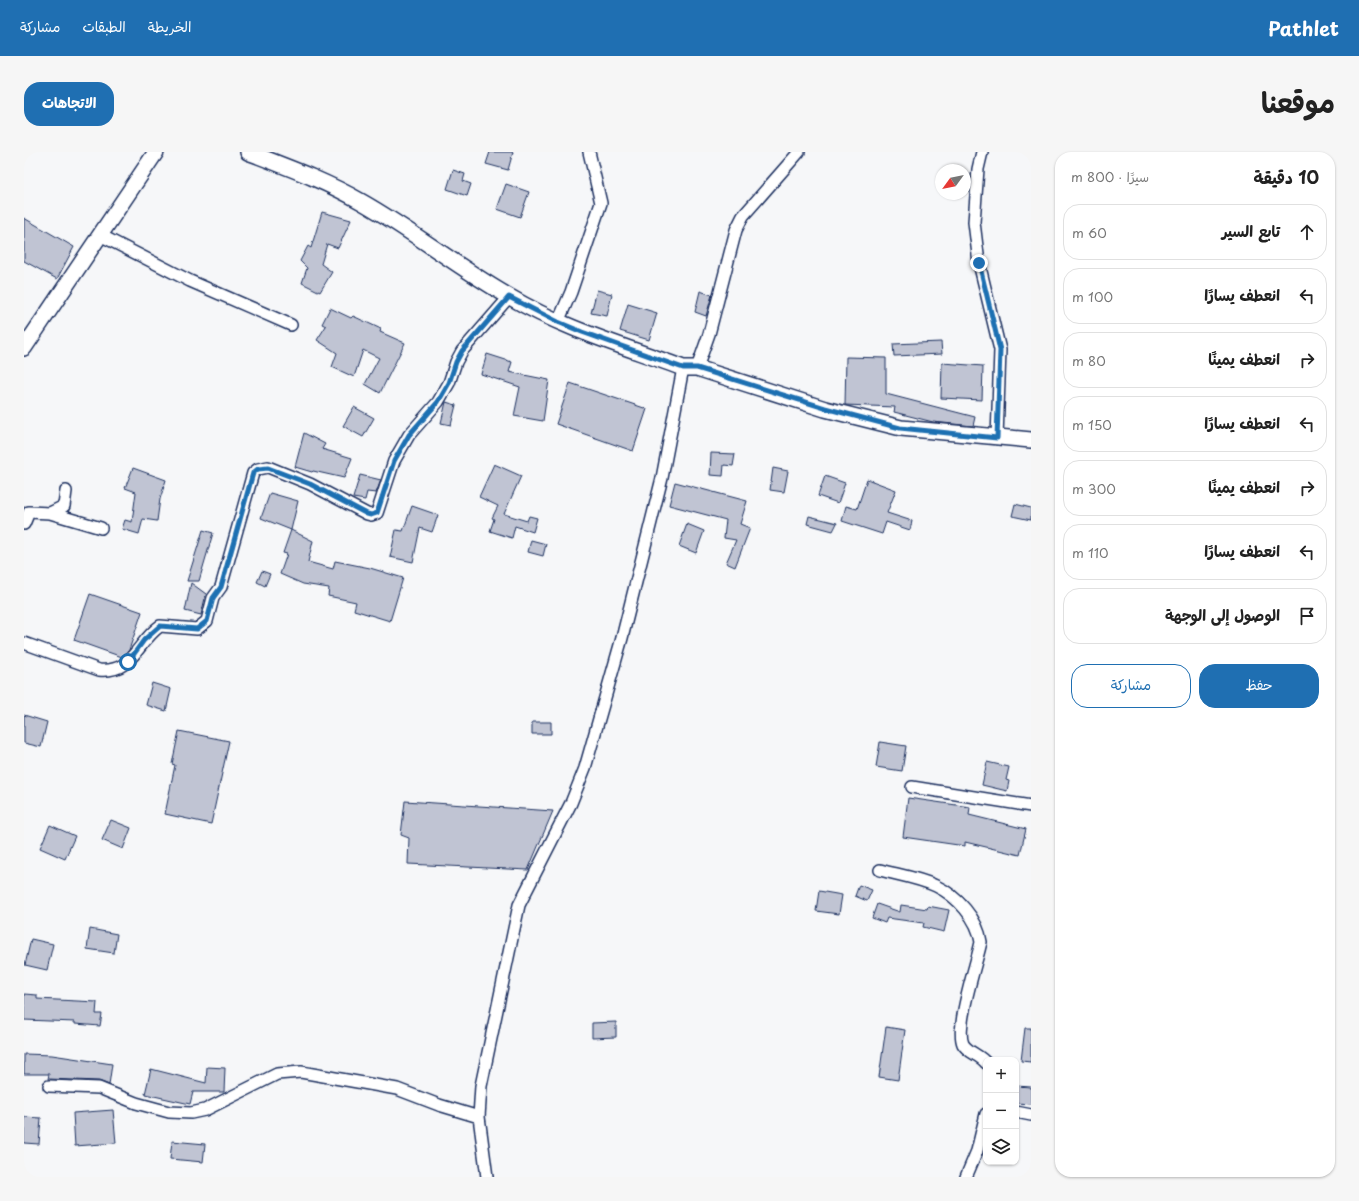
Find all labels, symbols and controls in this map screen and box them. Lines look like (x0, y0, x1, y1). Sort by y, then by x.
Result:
text: Pathlet (1268, 14, 1339, 42)
text: مشاركة (20, 16, 60, 37)
text: الطبقات (82, 16, 126, 37)
text: الخريطة (148, 16, 191, 37)
text: موقعنا (1261, 80, 1335, 123)
button: الاتجاهات (24, 82, 114, 126)
north arrow (935, 164, 971, 200)
text: 10 دقيقة (1254, 164, 1319, 190)
text: سيرًا · 800 m (1071, 167, 1149, 186)
text: تابع السير (1222, 219, 1280, 242)
icon: ahead (1296, 221, 1318, 243)
text: 60 m (1072, 223, 1107, 242)
route end (970, 254, 988, 272)
text: انعطف يسارًا (1204, 283, 1280, 306)
icon: left (1296, 285, 1318, 307)
text: 100 m (1072, 287, 1113, 306)
text: انعطف يمينًا (1208, 347, 1280, 370)
icon: right (1296, 349, 1318, 371)
text: 80 m (1072, 351, 1106, 370)
text: انعطف يسارًا (1204, 411, 1280, 434)
icon: left (1296, 413, 1318, 435)
text: 150 m (1072, 415, 1112, 434)
text: انعطف يمينًا (1208, 475, 1280, 498)
icon: right (1296, 477, 1318, 499)
text: 300 m (1072, 479, 1116, 498)
text: انعطف يسارًا (1204, 539, 1280, 562)
icon: left (1296, 541, 1318, 563)
text: 110 m (1072, 543, 1108, 562)
text: الوصول إلى الوجهة (1165, 603, 1280, 626)
icon: arrive (1296, 605, 1318, 627)
route start (119, 653, 137, 671)
button: مشاركة (1071, 664, 1191, 708)
button: حفظ (1199, 664, 1319, 708)
map controls (983, 1057, 1019, 1165)
button: + (983, 1057, 1019, 1093)
button: − (983, 1093, 1019, 1129)
button: layers (983, 1129, 1019, 1165)

